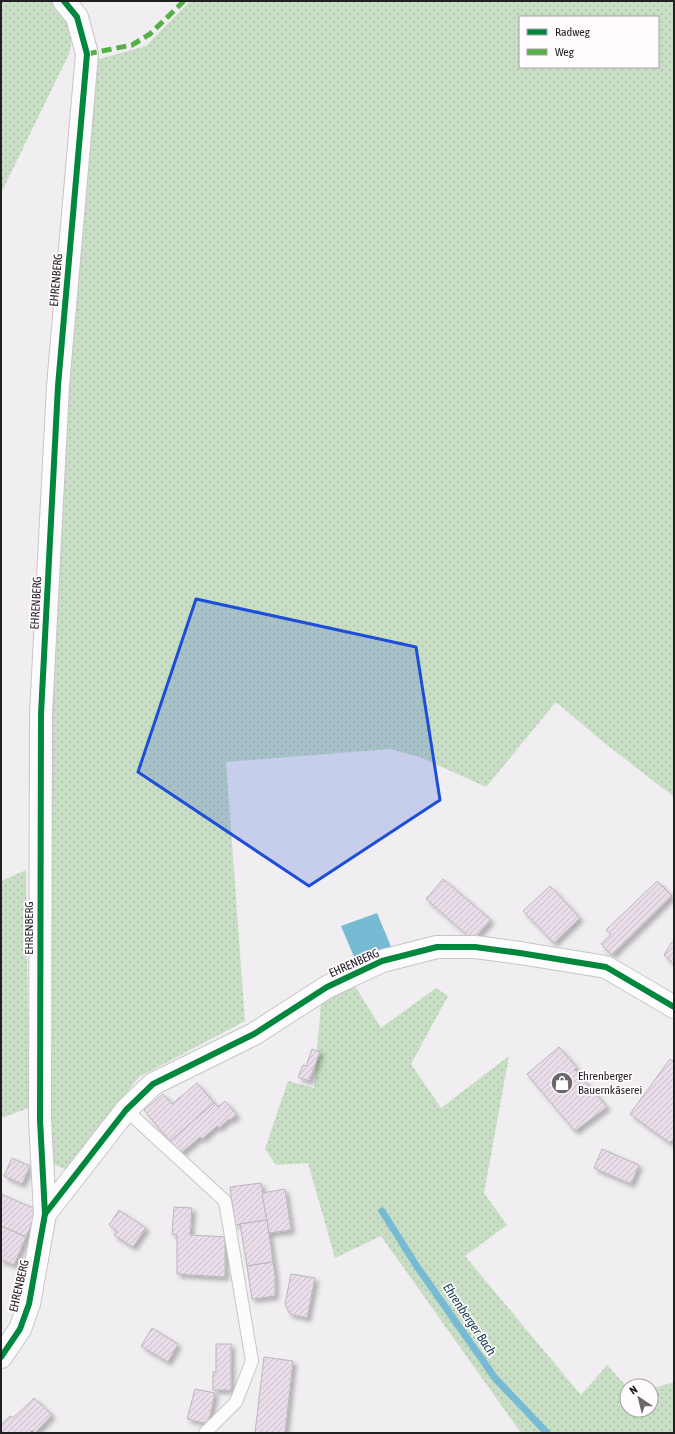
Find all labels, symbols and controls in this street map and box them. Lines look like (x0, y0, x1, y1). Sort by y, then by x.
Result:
legend (519, 16, 659, 68)
text: Radweg (555, 25, 591, 39)
text: Weg (555, 45, 575, 59)
street label: EHRENBERG (47, 253, 65, 307)
street label: EHRENBERG (28, 576, 44, 630)
street label: EHRENBERG (22, 901, 36, 955)
street label: EHRENBERG (327, 946, 381, 980)
place label: Ehrenberger Bauernkäserei (578, 1069, 642, 1097)
shop icon: Ehrenberger Bauernkäserei (549, 1070, 575, 1096)
street label: EHRENBERG (6, 1258, 32, 1314)
water label: Ehrenberger Bach (440, 1280, 500, 1359)
north arrow (619, 1378, 659, 1418)
text: N (627, 1383, 639, 1397)

